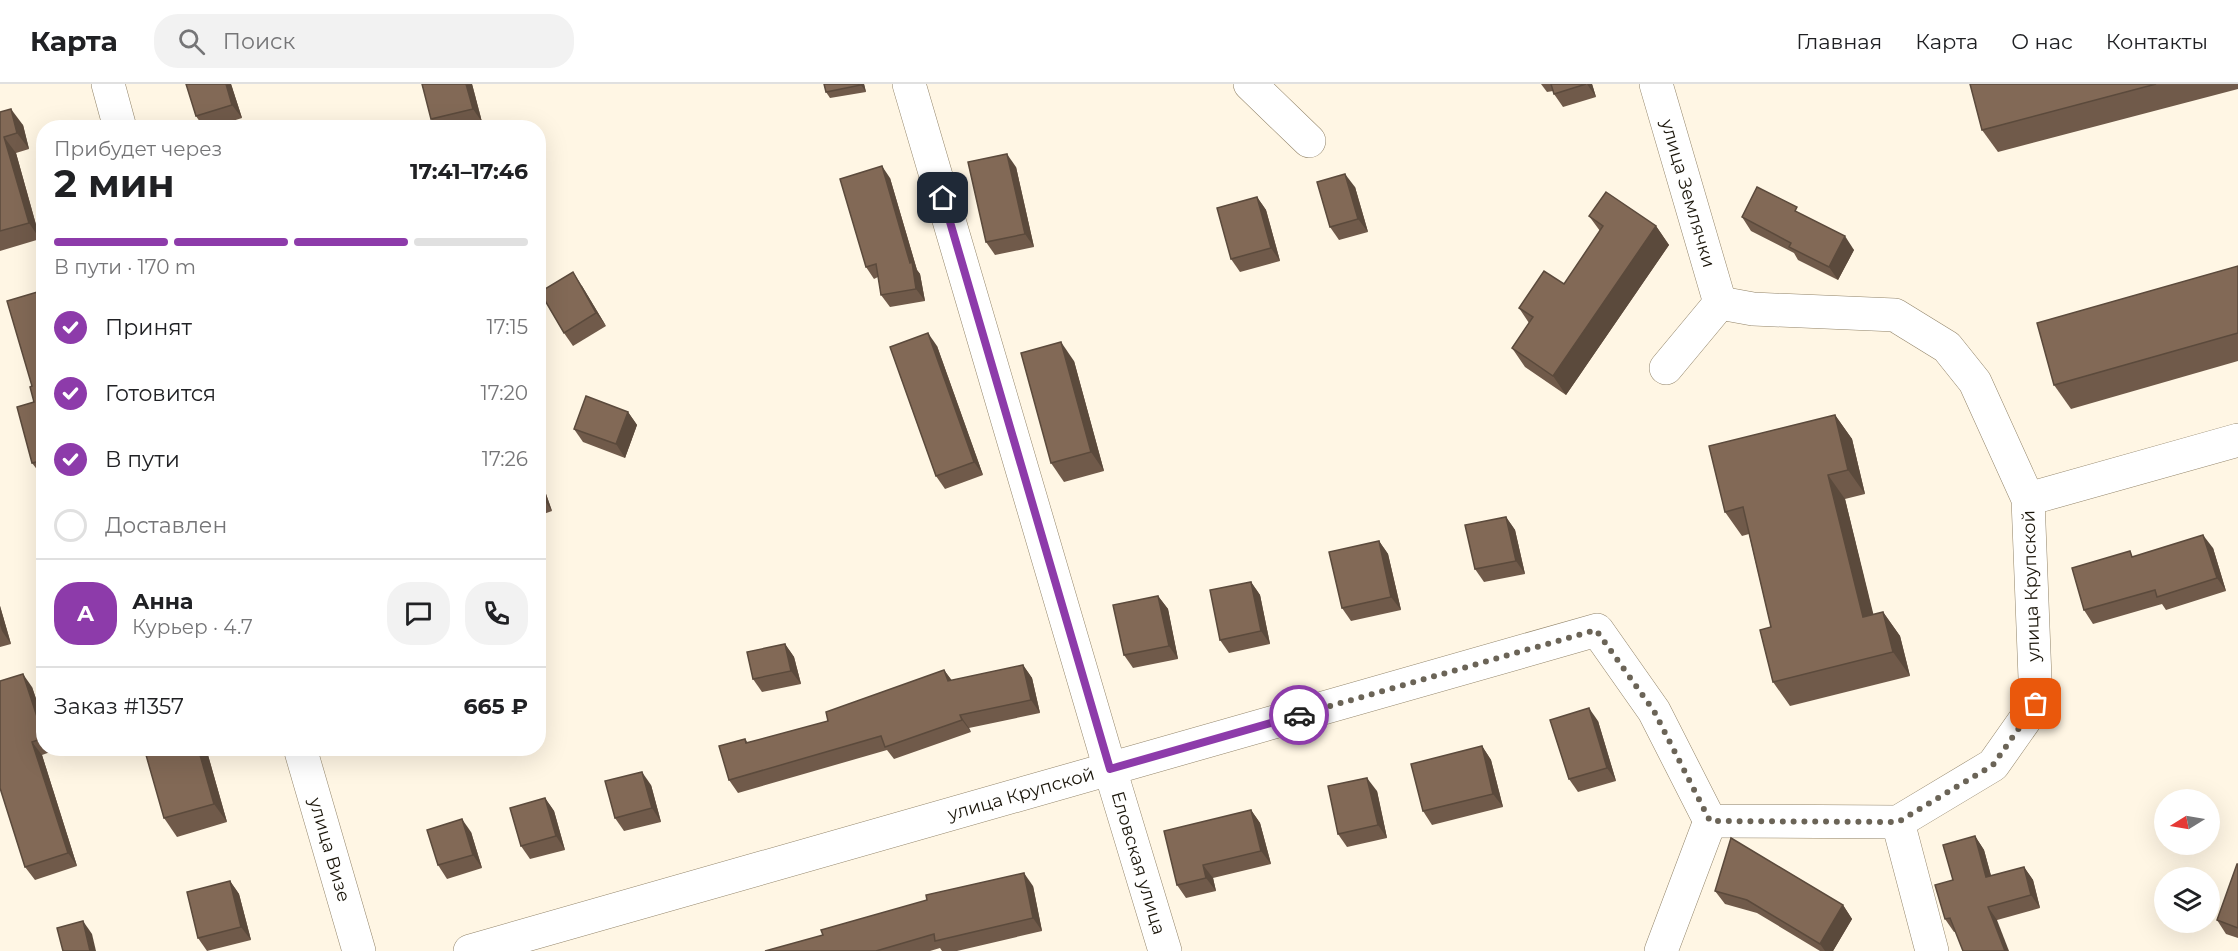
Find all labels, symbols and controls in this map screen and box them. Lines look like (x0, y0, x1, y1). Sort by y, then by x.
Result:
search box (154, 14, 574, 68)
text: Карта (30, 24, 118, 58)
icon: search (175, 25, 208, 58)
text: Поиск (223, 28, 295, 55)
text: Главная (1796, 29, 1882, 54)
text: Карта (1915, 29, 1978, 54)
text: О нас (2011, 29, 2073, 54)
text: Контакты (2106, 29, 2208, 54)
street label: улица Землячки (1656, 116, 1720, 270)
text: Прибудет через (54, 137, 222, 161)
text: 17:41–17:46 (410, 158, 528, 185)
text: 2 мин (54, 159, 175, 207)
pin (917, 172, 968, 223)
icon: home (926, 181, 959, 214)
text: В пути · 170 m (54, 255, 196, 279)
icon: check (54, 311, 87, 344)
text: Принят (105, 314, 192, 341)
text: 17:15 (487, 315, 528, 339)
icon: check (54, 377, 87, 410)
text: Готовится (105, 380, 216, 407)
text: 17:20 (481, 381, 528, 405)
icon: check (54, 443, 87, 476)
text: В пути (105, 446, 180, 473)
text: 17:26 (482, 447, 528, 471)
street label: улица Крупской (2017, 510, 2045, 663)
text: Доставлен (105, 512, 227, 539)
button: chat (387, 582, 450, 645)
button: phone (465, 582, 528, 645)
text: Анна (132, 588, 193, 615)
text: А (77, 600, 94, 627)
text: Курьер · 4.7 (132, 615, 253, 639)
pin (2010, 678, 2061, 729)
courier (1269, 685, 1329, 745)
icon: bag (2019, 687, 2052, 720)
text: Заказ #1357 (54, 693, 184, 720)
text: 665 ₽ (464, 693, 528, 720)
icon: car (1283, 699, 1316, 732)
street label: улица Крупской (944, 763, 1097, 826)
street label: Еловская улица (1106, 789, 1170, 937)
north arrow (2154, 789, 2220, 855)
map controls (2154, 789, 2220, 933)
street label: улица Визе (304, 794, 355, 905)
button: layers (2154, 867, 2220, 933)

